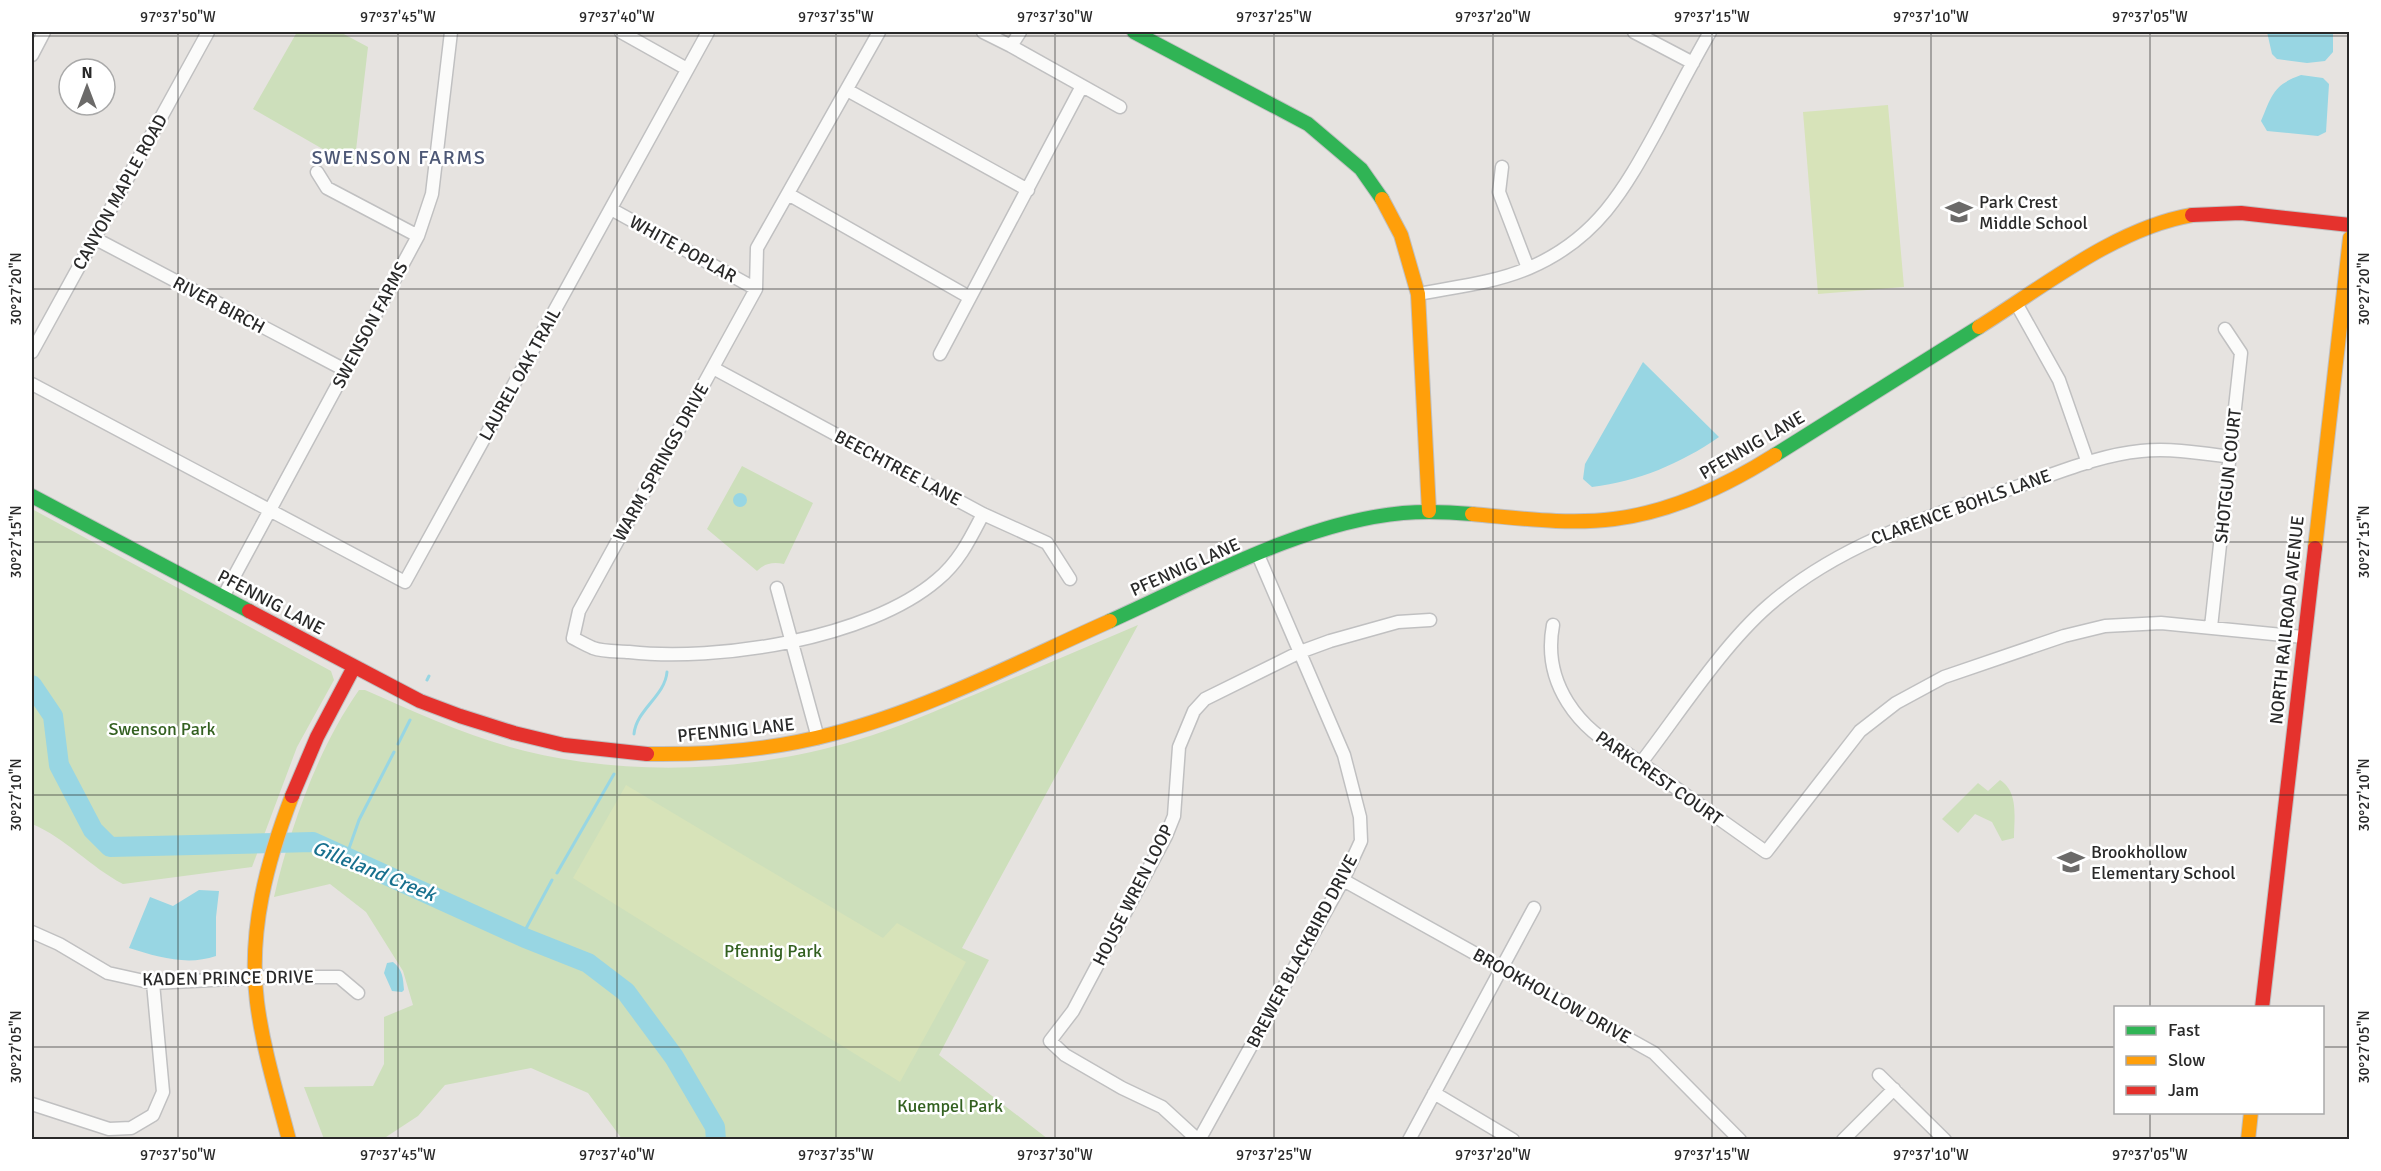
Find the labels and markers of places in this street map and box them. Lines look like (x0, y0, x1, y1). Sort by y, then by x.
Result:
place label: Park Crest Middle School (1979, 191, 2088, 234)
school or university icon: Park Crest Middle School (1944, 197, 1974, 227)
place label: Brookhollow Elementary School (2091, 841, 2236, 884)
school or university icon: Brookhollow Elementary School (2056, 847, 2086, 877)

